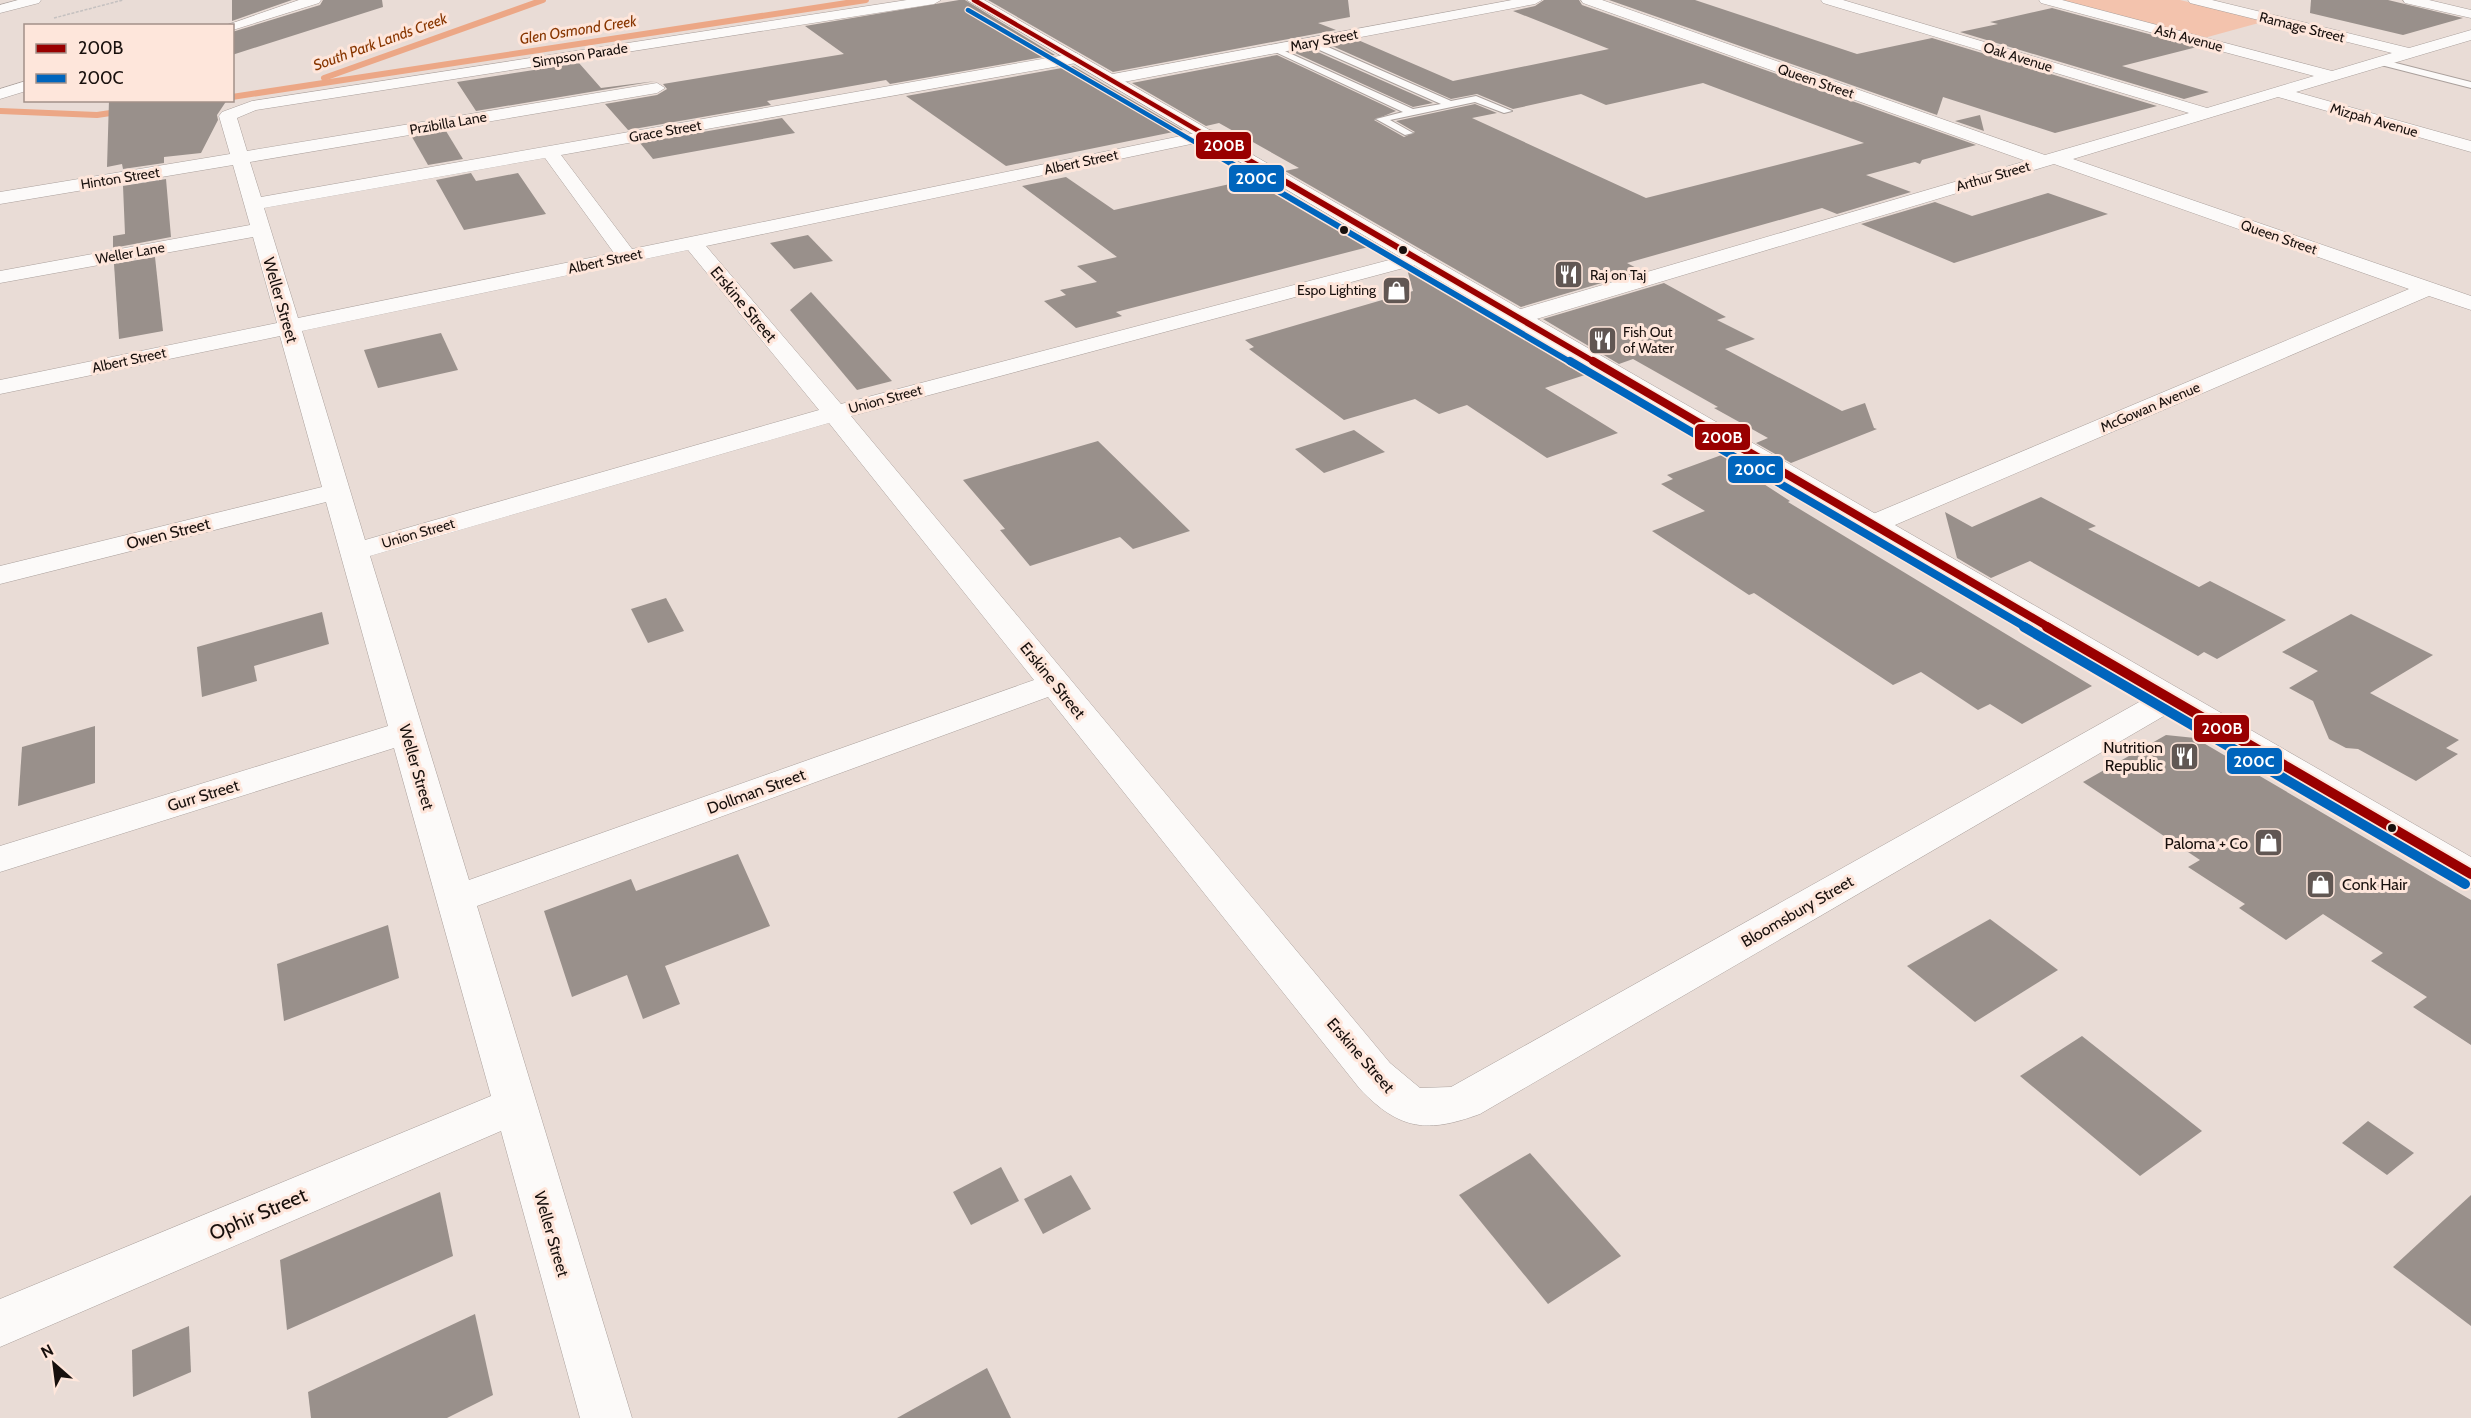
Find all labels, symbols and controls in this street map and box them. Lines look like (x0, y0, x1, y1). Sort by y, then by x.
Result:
street label: Ramage Street (2257, 8, 2347, 46)
water label: South Park Lands Creek (311, 9, 450, 75)
water label: Glen Osmond Creek (518, 12, 638, 48)
street label: Ash Avenue (2153, 20, 2225, 56)
legend (24, 24, 234, 102)
street label: Mary Street (1289, 25, 1360, 55)
text: 200B (78, 37, 124, 59)
street label: Oak Avenue (1981, 38, 2055, 76)
street label: Simpson Parade (531, 39, 629, 71)
street label: Queen Street (1776, 60, 1857, 103)
text: 200C (78, 67, 124, 89)
street label: Mizpah Avenue (2328, 99, 2420, 141)
street label: Przibilla Lane (408, 107, 488, 139)
street label: Grace Street (628, 116, 703, 146)
line badge: 200B (1195, 131, 1252, 160)
text: 200B (1203, 136, 1245, 155)
street label: Albert Street (1042, 145, 1120, 179)
street label: Arthur Street (1954, 157, 2032, 195)
street label: Hinton Street (79, 163, 161, 193)
line badge: 200C (1228, 164, 1285, 193)
text: 200C (1236, 169, 1277, 188)
street label: Queen Street (2239, 216, 2320, 259)
unlabelled marker (1338, 224, 1350, 236)
street label: Weller Lane (94, 238, 166, 268)
street label: Albert Street (566, 244, 644, 278)
unlabelled marker (1397, 244, 1409, 256)
street label: Weller Street (259, 255, 302, 346)
restaurant icon: Raj on Taj (1553, 259, 1585, 291)
street label: Erskine Street (707, 263, 781, 346)
place label: Raj on Taj (1590, 266, 1646, 284)
shop icon: Espo Lighting (1381, 274, 1413, 306)
place label: Espo Lighting (1297, 281, 1377, 299)
place label: Fish Out of Water (1623, 323, 1675, 357)
restaurant icon: Fish Out of Water (1586, 324, 1618, 356)
street label: Albert Street (90, 343, 168, 377)
street label: McGowan Avenue (2097, 378, 2203, 436)
street label: Union Street (846, 380, 924, 417)
line badge: 200B (1694, 423, 1751, 451)
text: 200B (1701, 428, 1743, 447)
line badge: 200C (1727, 455, 1784, 484)
text: 200C (1735, 460, 1776, 479)
street label: Owen Street (124, 514, 213, 553)
street label: Union Street (379, 514, 457, 552)
street label: Erskine Street (1016, 638, 1090, 723)
line badge: 200B (2193, 714, 2250, 743)
text: 200B (2201, 719, 2243, 738)
street label: Weller Street (395, 722, 438, 813)
place label: Nutrition Republic (2103, 738, 2163, 775)
restaurant icon: Nutrition Republic (2168, 740, 2200, 772)
line badge: 200C (2226, 747, 2283, 775)
text: 200C (2234, 752, 2275, 771)
street label: Dollman Street (704, 765, 809, 818)
street label: Gurr Street (165, 775, 242, 815)
unlabelled marker (2386, 822, 2398, 834)
shop icon: Paloma + Co (2253, 827, 2285, 859)
place label: Paloma + Co (2164, 834, 2248, 853)
shop icon: Conk Hair (2305, 868, 2337, 900)
street label: Bloomsbury Street (1738, 871, 1857, 951)
place label: Conk Hair (2342, 875, 2408, 894)
street label: Erskine Street (1323, 1014, 1399, 1097)
street label: Ophir Street (206, 1183, 311, 1245)
street label: Weller Street (530, 1189, 573, 1280)
north arrow (24, 1334, 84, 1394)
text: N (38, 1340, 57, 1362)

